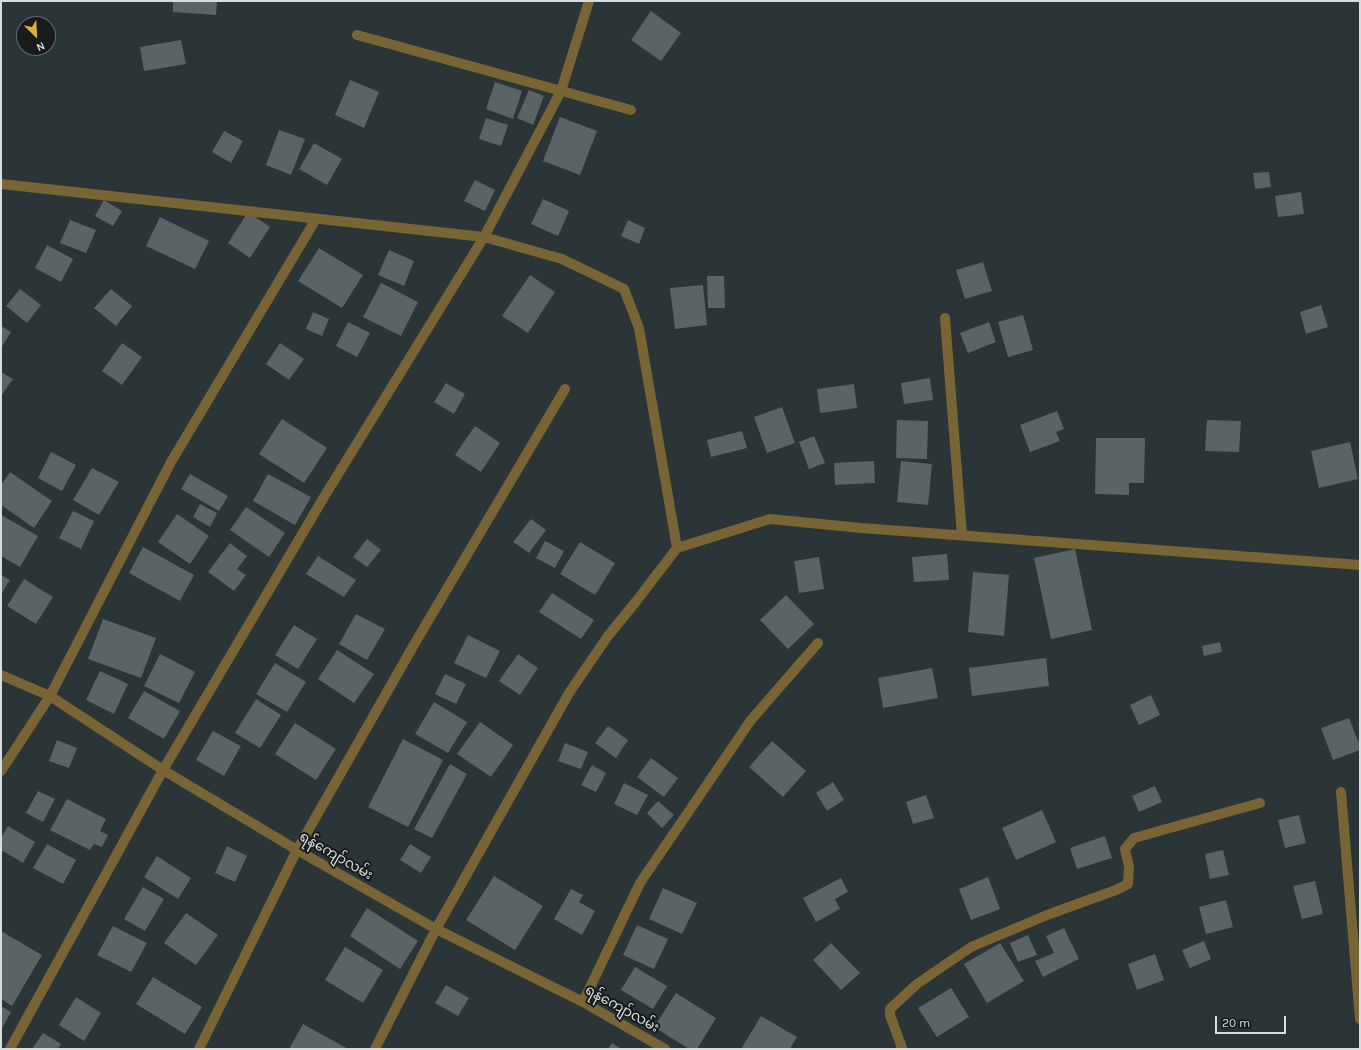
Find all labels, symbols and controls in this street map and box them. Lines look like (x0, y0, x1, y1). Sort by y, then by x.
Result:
north arrow (16, 16, 56, 56)
text: N (34, 39, 47, 54)
street label: ရန်ကျော်လမ်း (296, 828, 376, 884)
street label: ရန်ကျော်လမ်း (582, 982, 662, 1036)
scale bar (1217, 1008, 1288, 1034)
text: 20 m (1222, 1016, 1250, 1030)

